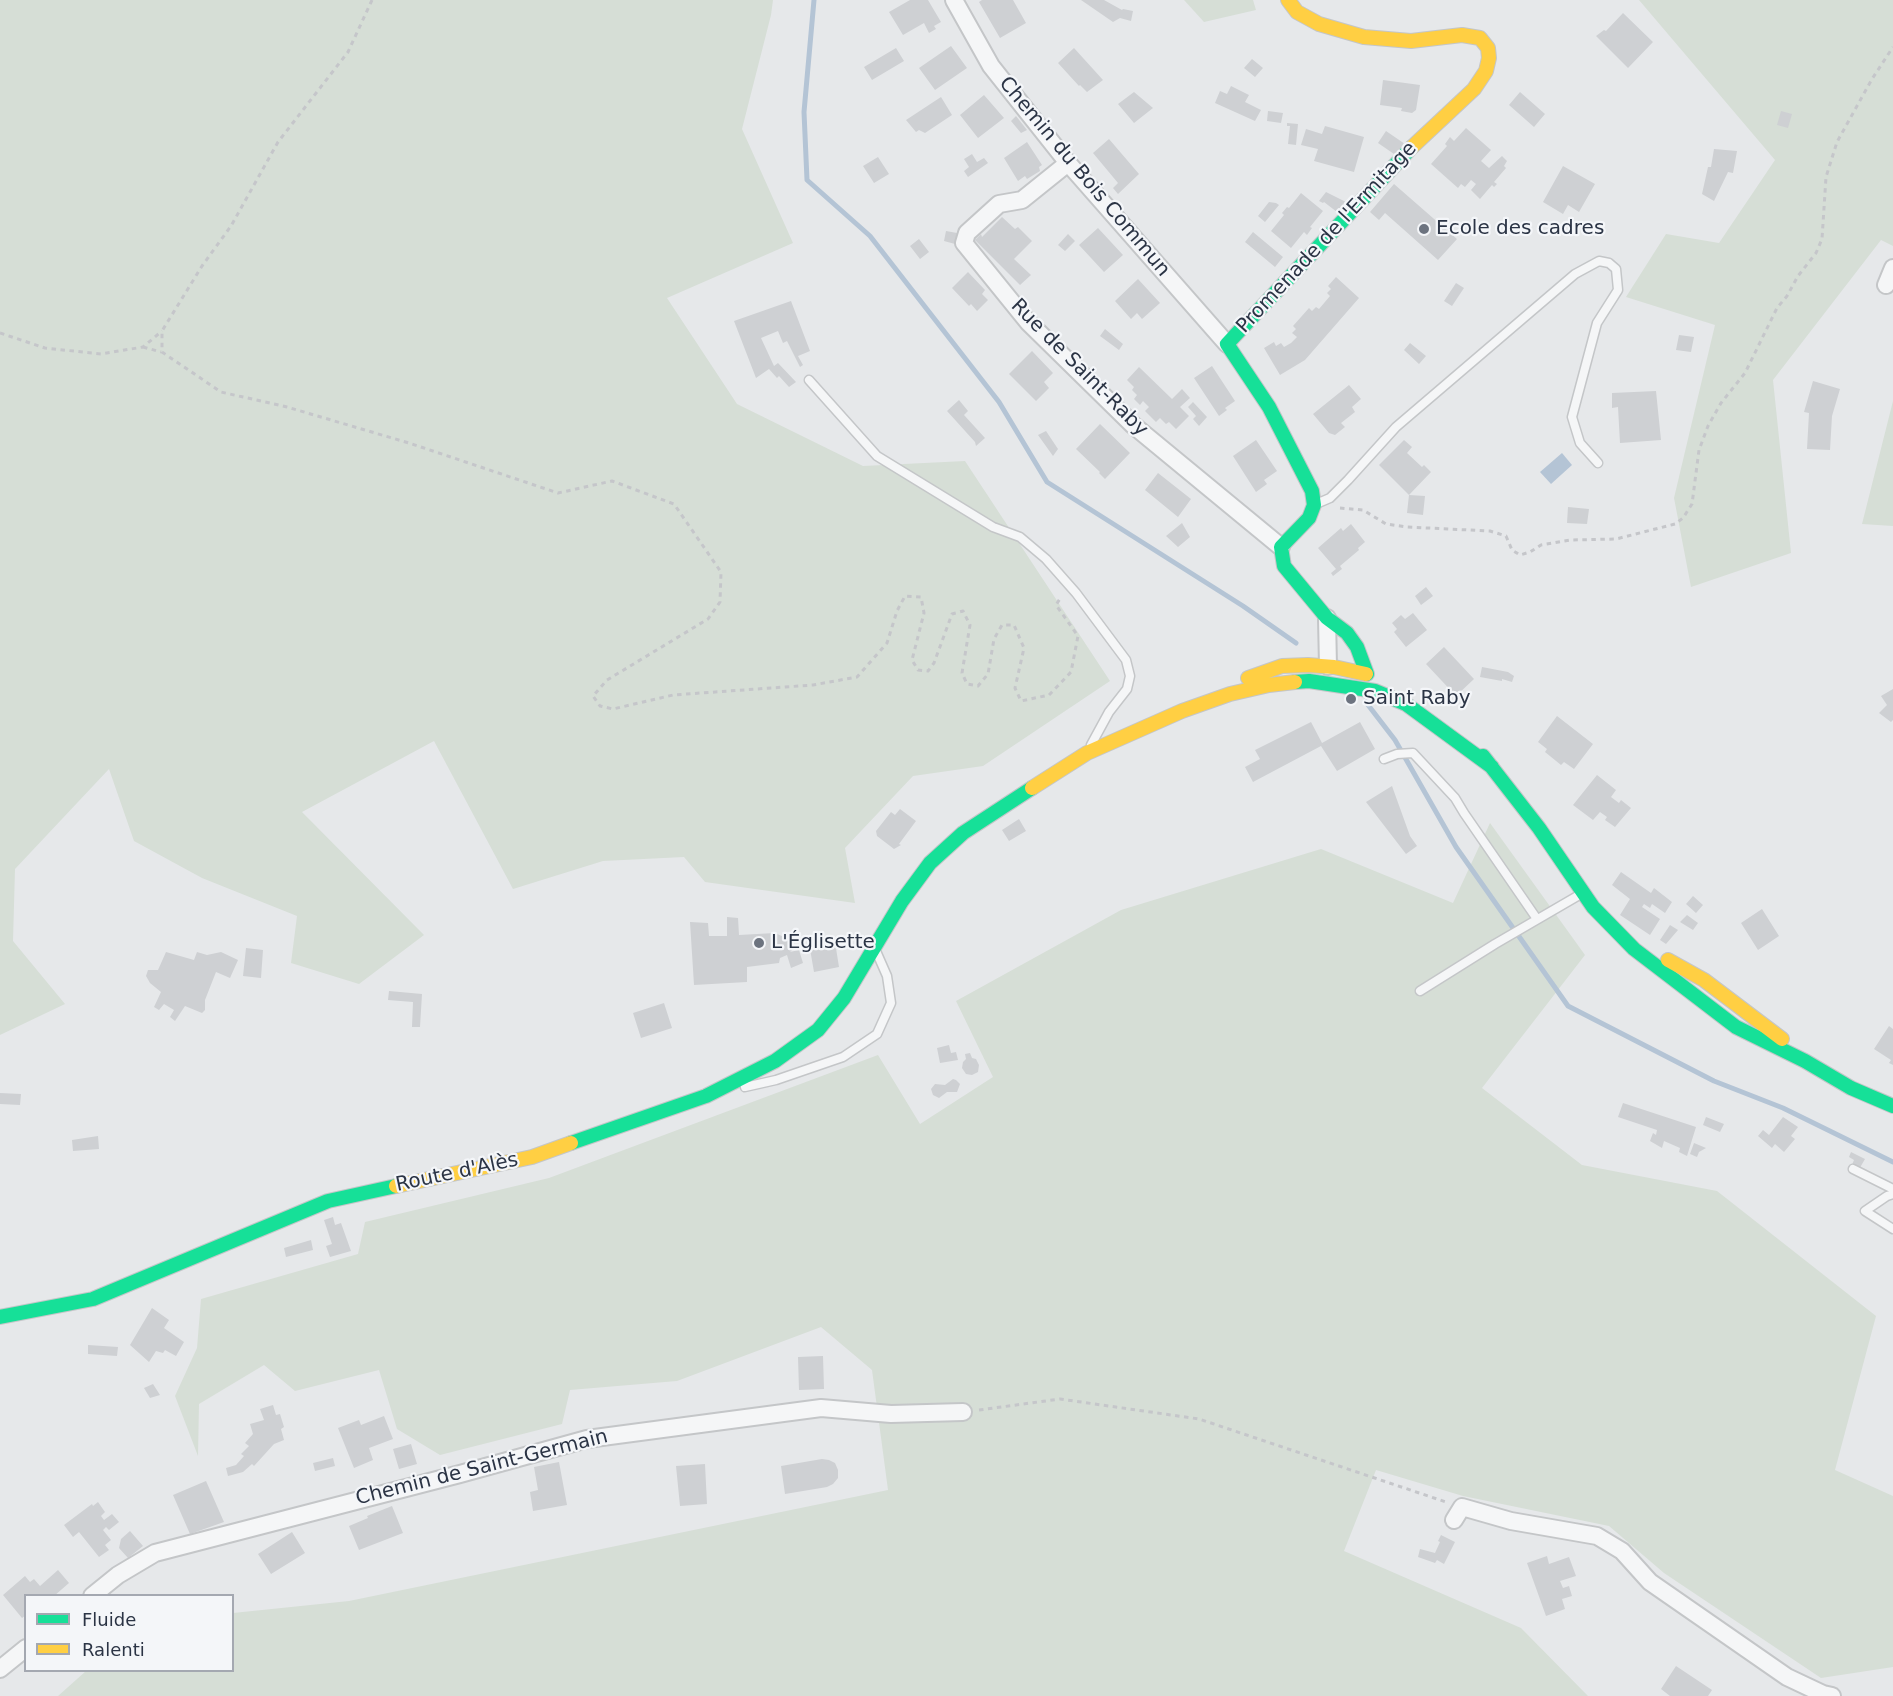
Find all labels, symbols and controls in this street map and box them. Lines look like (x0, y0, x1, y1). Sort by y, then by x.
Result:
street label: Chemin du Bois Commun (993, 72, 1175, 282)
street label: Promenade de l'Ermitage (1232, 137, 1422, 339)
place label: Ecole des cadres (1436, 217, 1604, 241)
marker: Ecole des cadres (1417, 222, 1431, 236)
street label: Rue de Saint-Raby (1005, 294, 1153, 442)
place label: Saint Raby (1363, 687, 1471, 711)
marker: Saint Raby (1344, 692, 1358, 706)
place label: L'Églisette (771, 931, 875, 955)
marker: L'Églisette (752, 936, 766, 950)
street label: Route d'Alès (394, 1148, 520, 1198)
street label: Chemin de Saint-Germain (353, 1425, 611, 1511)
legend (24, 1594, 234, 1672)
text: Fluide (82, 1609, 136, 1630)
text: Ralenti (82, 1639, 145, 1660)

